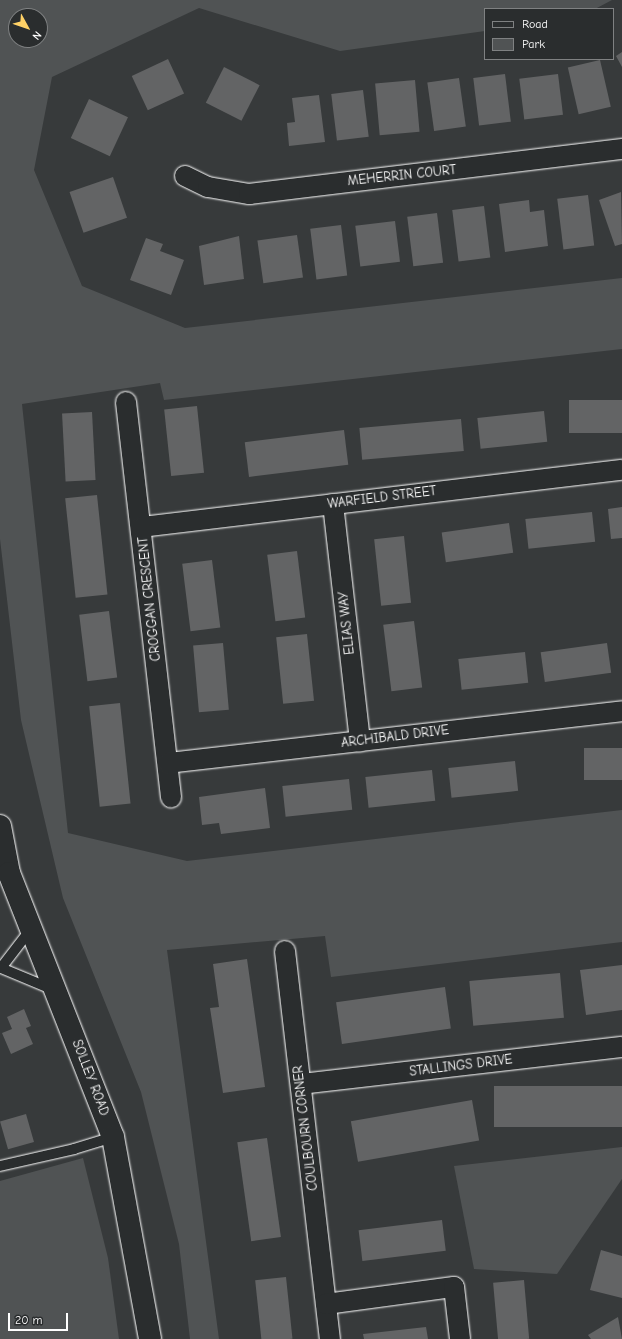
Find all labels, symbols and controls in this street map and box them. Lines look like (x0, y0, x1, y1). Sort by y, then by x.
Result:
north arrow (8, 8, 48, 48)
legend (484, 8, 614, 60)
text: Road (522, 17, 548, 31)
text: N (30, 28, 44, 42)
text: Park (522, 37, 545, 51)
street label: MEHERRIN COURT (347, 163, 457, 189)
street label: WARFIELD STREET (327, 484, 437, 512)
street label: CROGGAN CRESCENT (136, 536, 164, 662)
street label: ELIAS WAY (336, 591, 358, 655)
street label: ARCHIBALD DRIVE (340, 723, 450, 751)
street label: SOLLEY ROAD (68, 1038, 112, 1118)
street label: STALLINGS DRIVE (409, 1052, 513, 1080)
street label: COULBOURN CORNER (291, 1064, 321, 1192)
scale bar (10, 1305, 70, 1331)
text: 20 m (15, 1313, 43, 1327)

